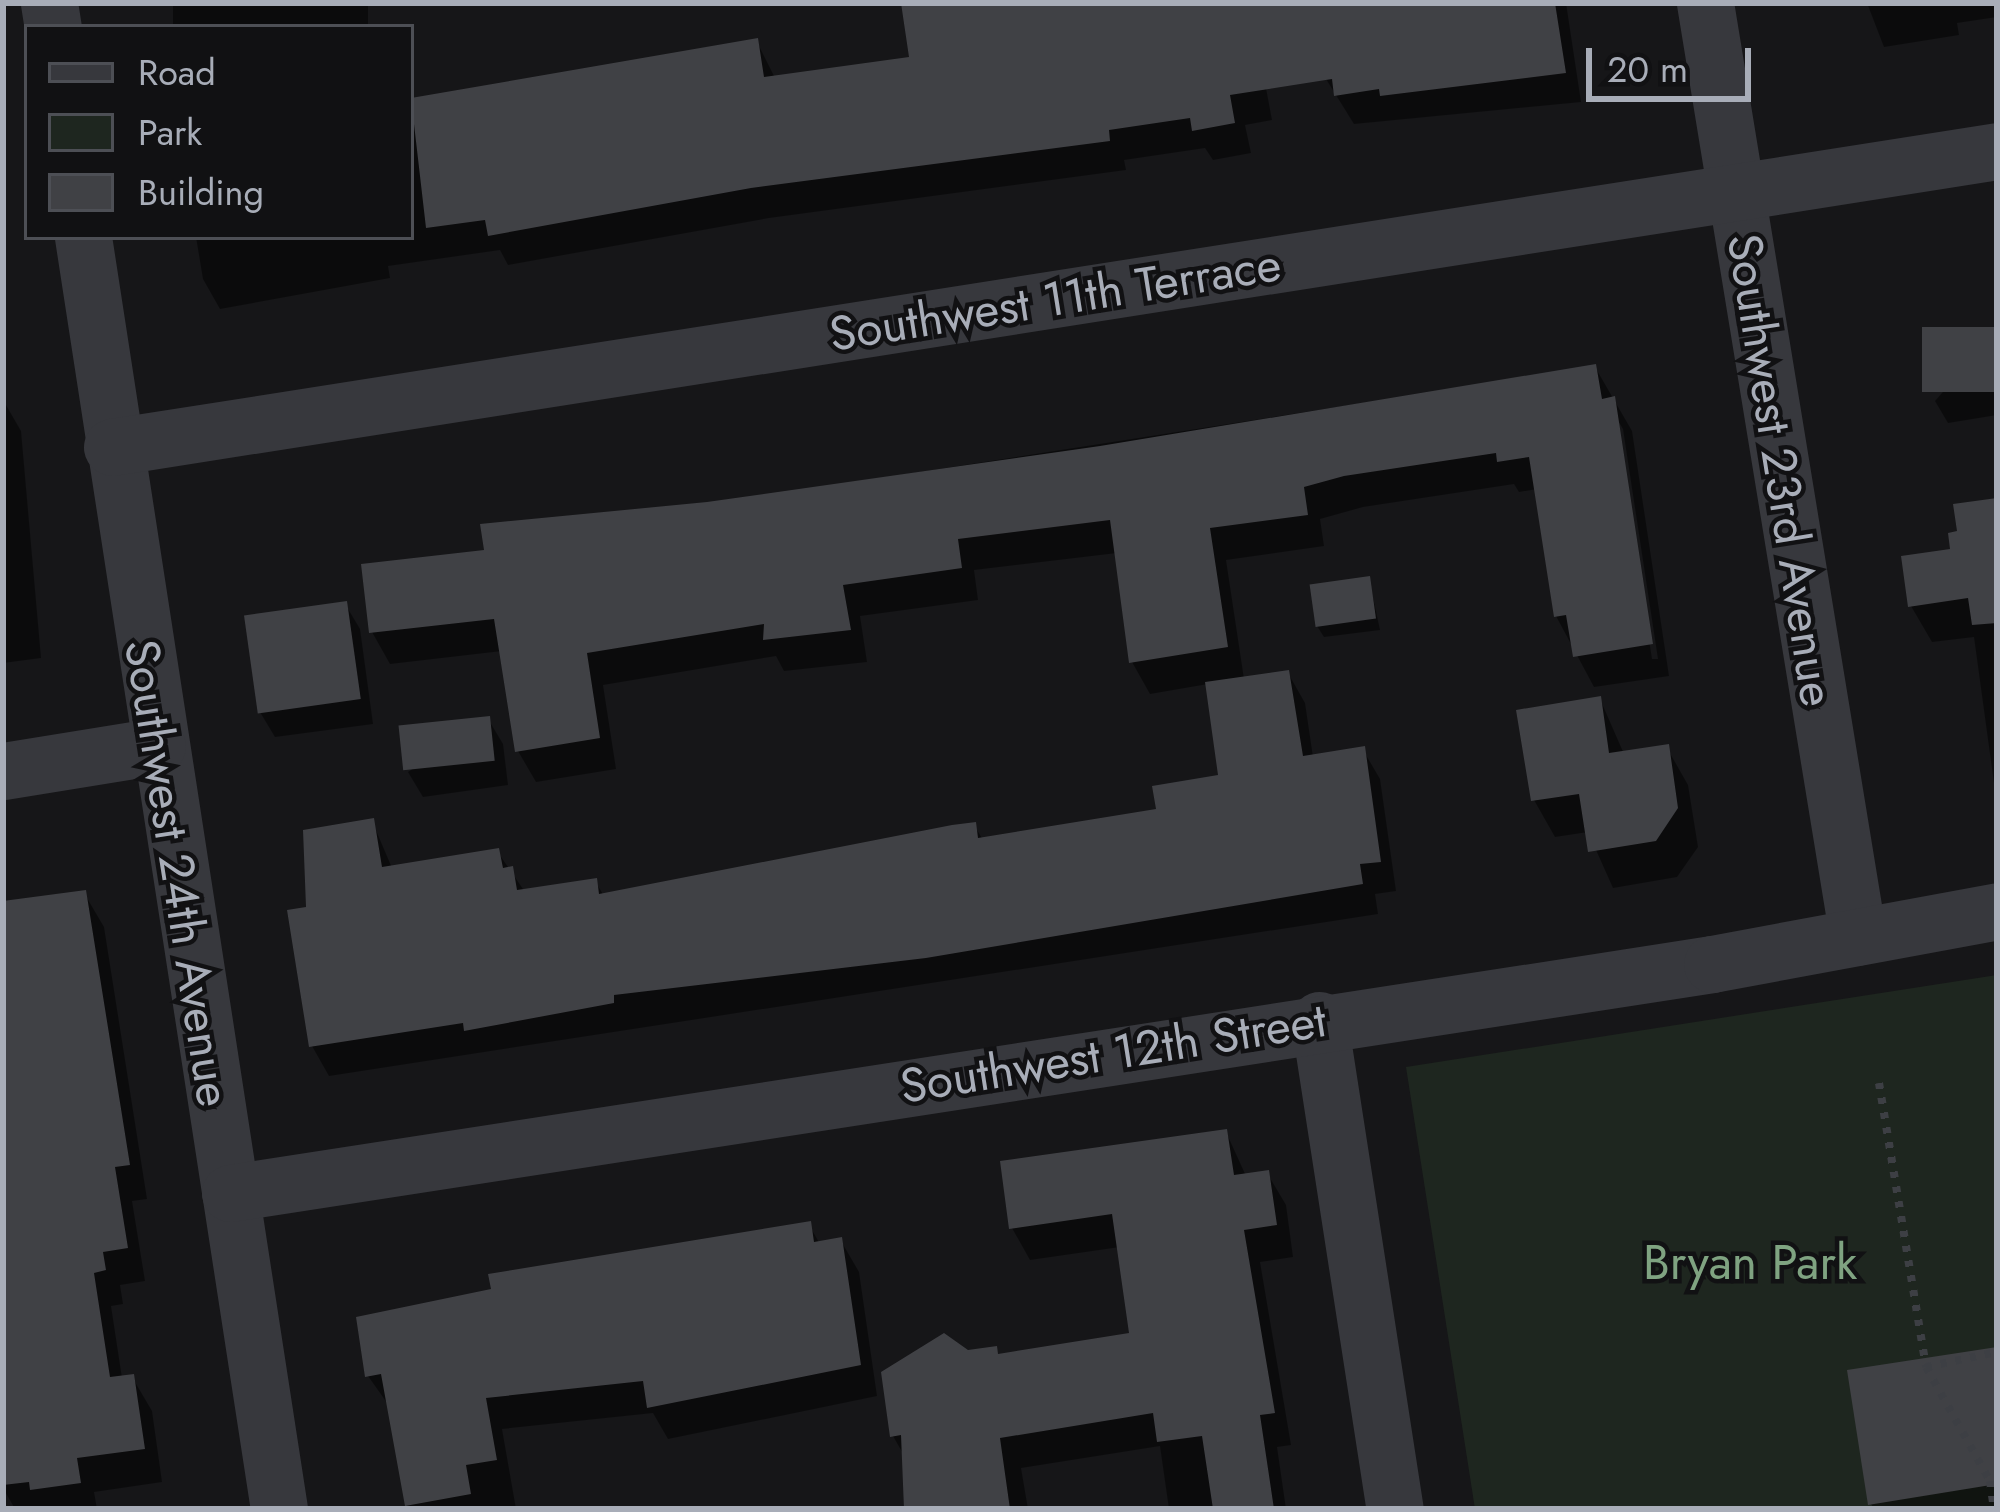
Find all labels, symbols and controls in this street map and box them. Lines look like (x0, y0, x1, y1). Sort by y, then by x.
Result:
legend (24, 24, 414, 240)
scale bar (1592, 24, 1757, 98)
text: 20 m (1607, 43, 1688, 95)
text: Road (138, 46, 216, 98)
text: Park (138, 106, 202, 158)
text: Building (138, 166, 264, 218)
street label: Southwest 23rd Avenue (1715, 230, 1847, 710)
street label: Southwest 11th Terrace (825, 235, 1285, 363)
street label: Southwest 24th Avenue (113, 635, 243, 1111)
street label: Southwest 12th Street (896, 991, 1330, 1115)
park label: Bryan Park (1643, 1234, 1857, 1292)

